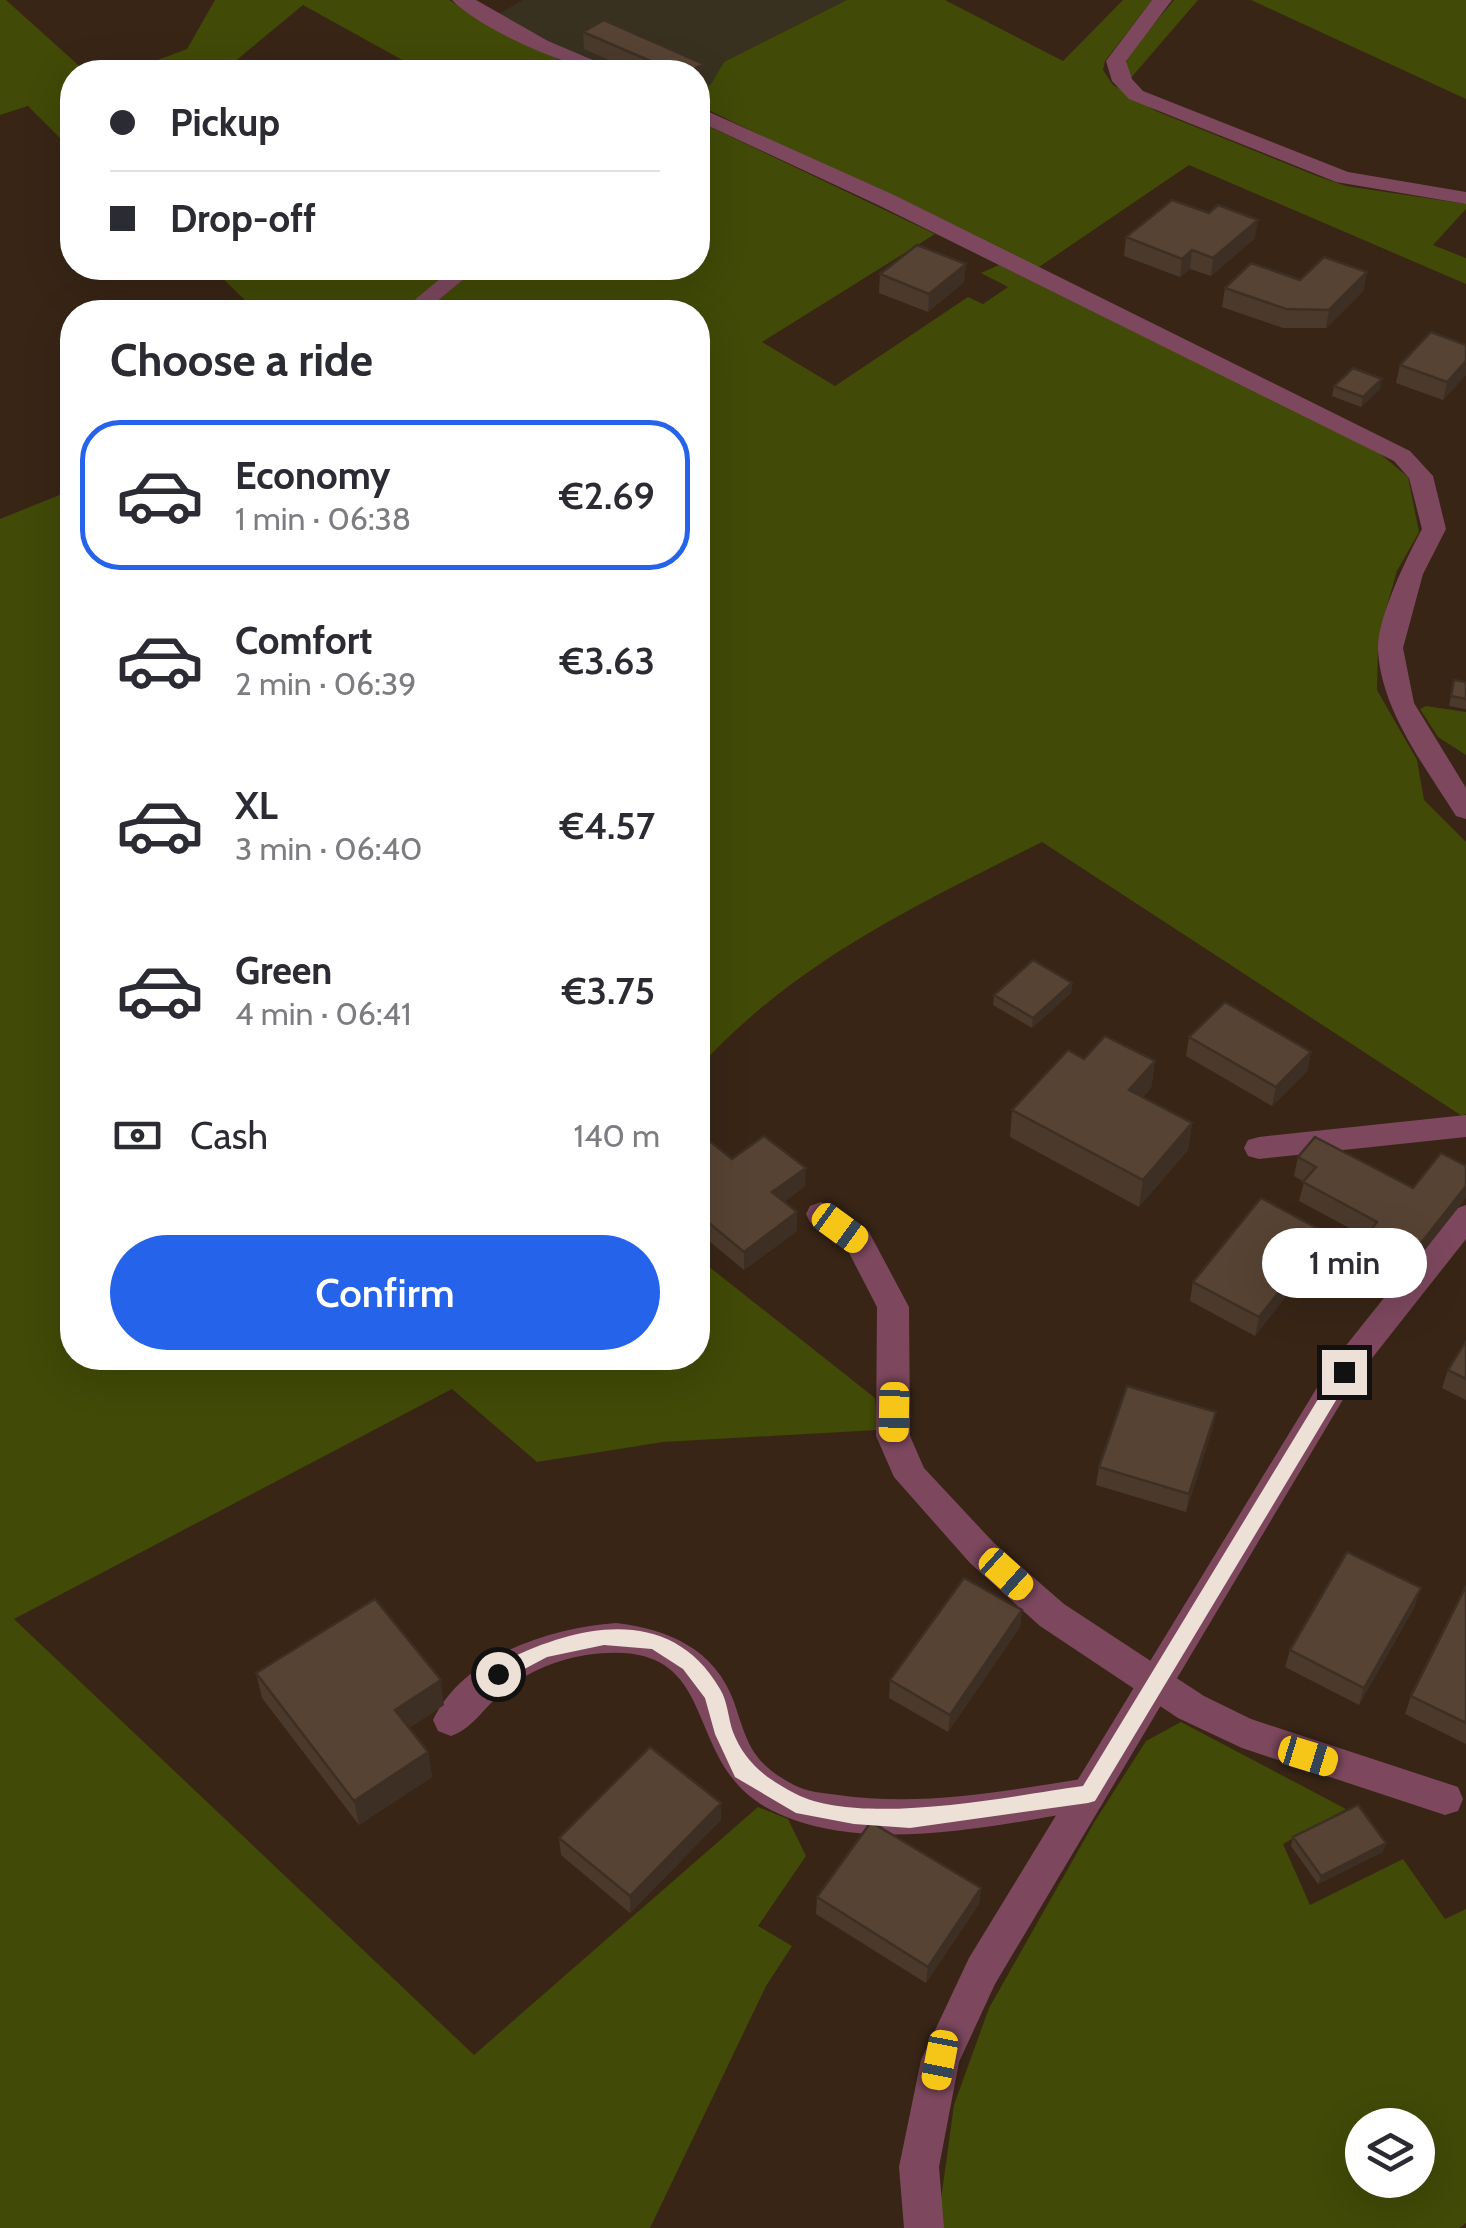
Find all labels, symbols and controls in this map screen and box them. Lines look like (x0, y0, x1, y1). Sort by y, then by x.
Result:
text: Pickup (170, 99, 280, 146)
text: Drop-off (170, 195, 316, 242)
text: Choose a ride (110, 333, 373, 387)
icon: car (115, 450, 205, 540)
text: Economy (235, 452, 390, 499)
text: €2.69 (559, 472, 655, 519)
text: 1 min · 06:38 (235, 499, 411, 538)
icon: car (115, 615, 205, 705)
text: Comfort (235, 617, 372, 664)
text: €3.63 (560, 637, 655, 684)
text: 2 min · 06:39 (235, 664, 416, 703)
icon: car (115, 780, 205, 870)
text: XL (235, 782, 278, 829)
text: €4.57 (560, 802, 655, 849)
text: 3 min · 06:40 (235, 829, 422, 868)
icon: car (115, 945, 205, 1035)
text: Green (235, 947, 332, 994)
text: €3.75 (562, 967, 655, 1014)
text: 4 min · 06:41 (235, 994, 412, 1033)
icon: cash (110, 1108, 165, 1163)
text: Cash (190, 1112, 268, 1159)
text: 140 m (573, 1116, 660, 1155)
car (807, 1198, 873, 1258)
callout: 1 min (1262, 1227, 1426, 1297)
button: Confirm (110, 1235, 660, 1350)
text: 1 min (1309, 1243, 1380, 1282)
route end (1322, 1350, 1367, 1395)
car (878, 1382, 910, 1442)
car (974, 1543, 1038, 1605)
route start (476, 1652, 521, 1697)
car (1275, 1733, 1341, 1779)
car (920, 2028, 960, 2092)
map controls (1345, 2108, 1435, 2198)
button: layers (1345, 2108, 1435, 2198)

